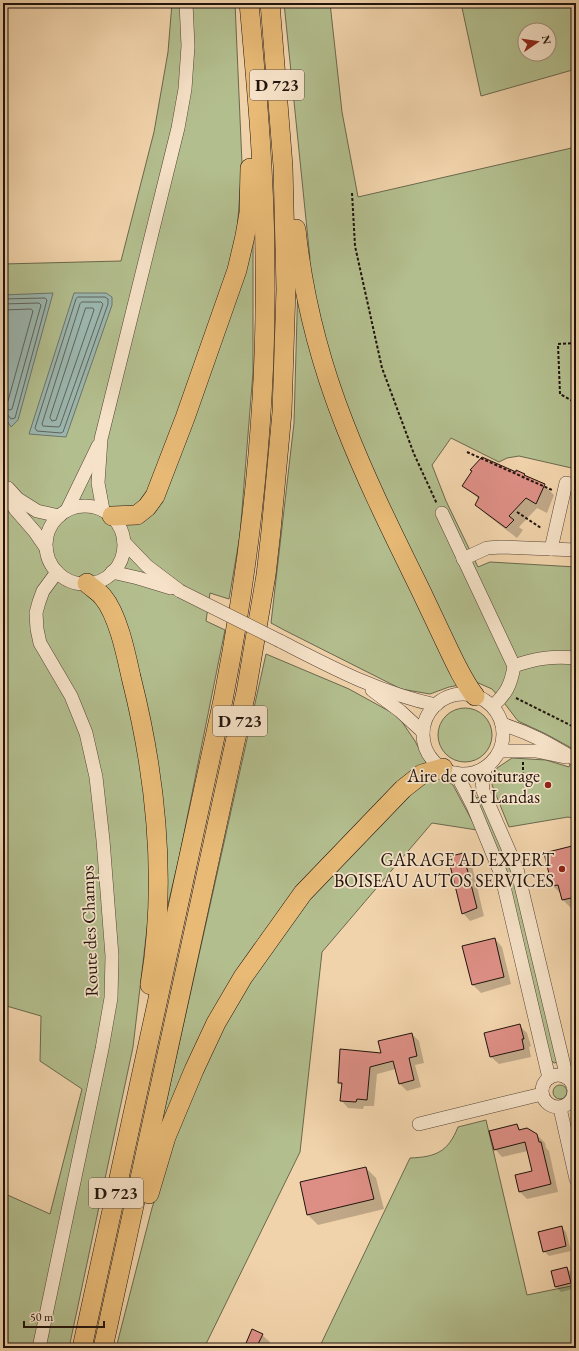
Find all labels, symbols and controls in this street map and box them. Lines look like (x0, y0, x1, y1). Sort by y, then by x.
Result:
north arrow (517, 22, 557, 62)
text: N (539, 34, 555, 46)
road number: D 723 (250, 70, 304, 100)
road number: D 723 (213, 706, 267, 736)
place label: Aire de covoiturage Le Landas (406, 764, 540, 808)
marker: Aire de covoiturage Le Landas (543, 780, 553, 790)
place label: GARAGE AD EXPERT BOISEAU AUTOS SERVICES (334, 848, 555, 892)
marker: GARAGE AD EXPERT BOISEAU AUTOS SERVICES (557, 864, 567, 874)
street label: Route des Champs (75, 865, 103, 997)
road number: D 723 (89, 1178, 143, 1208)
scale bar (24, 1303, 104, 1329)
text: 50 m (30, 1309, 54, 1325)

